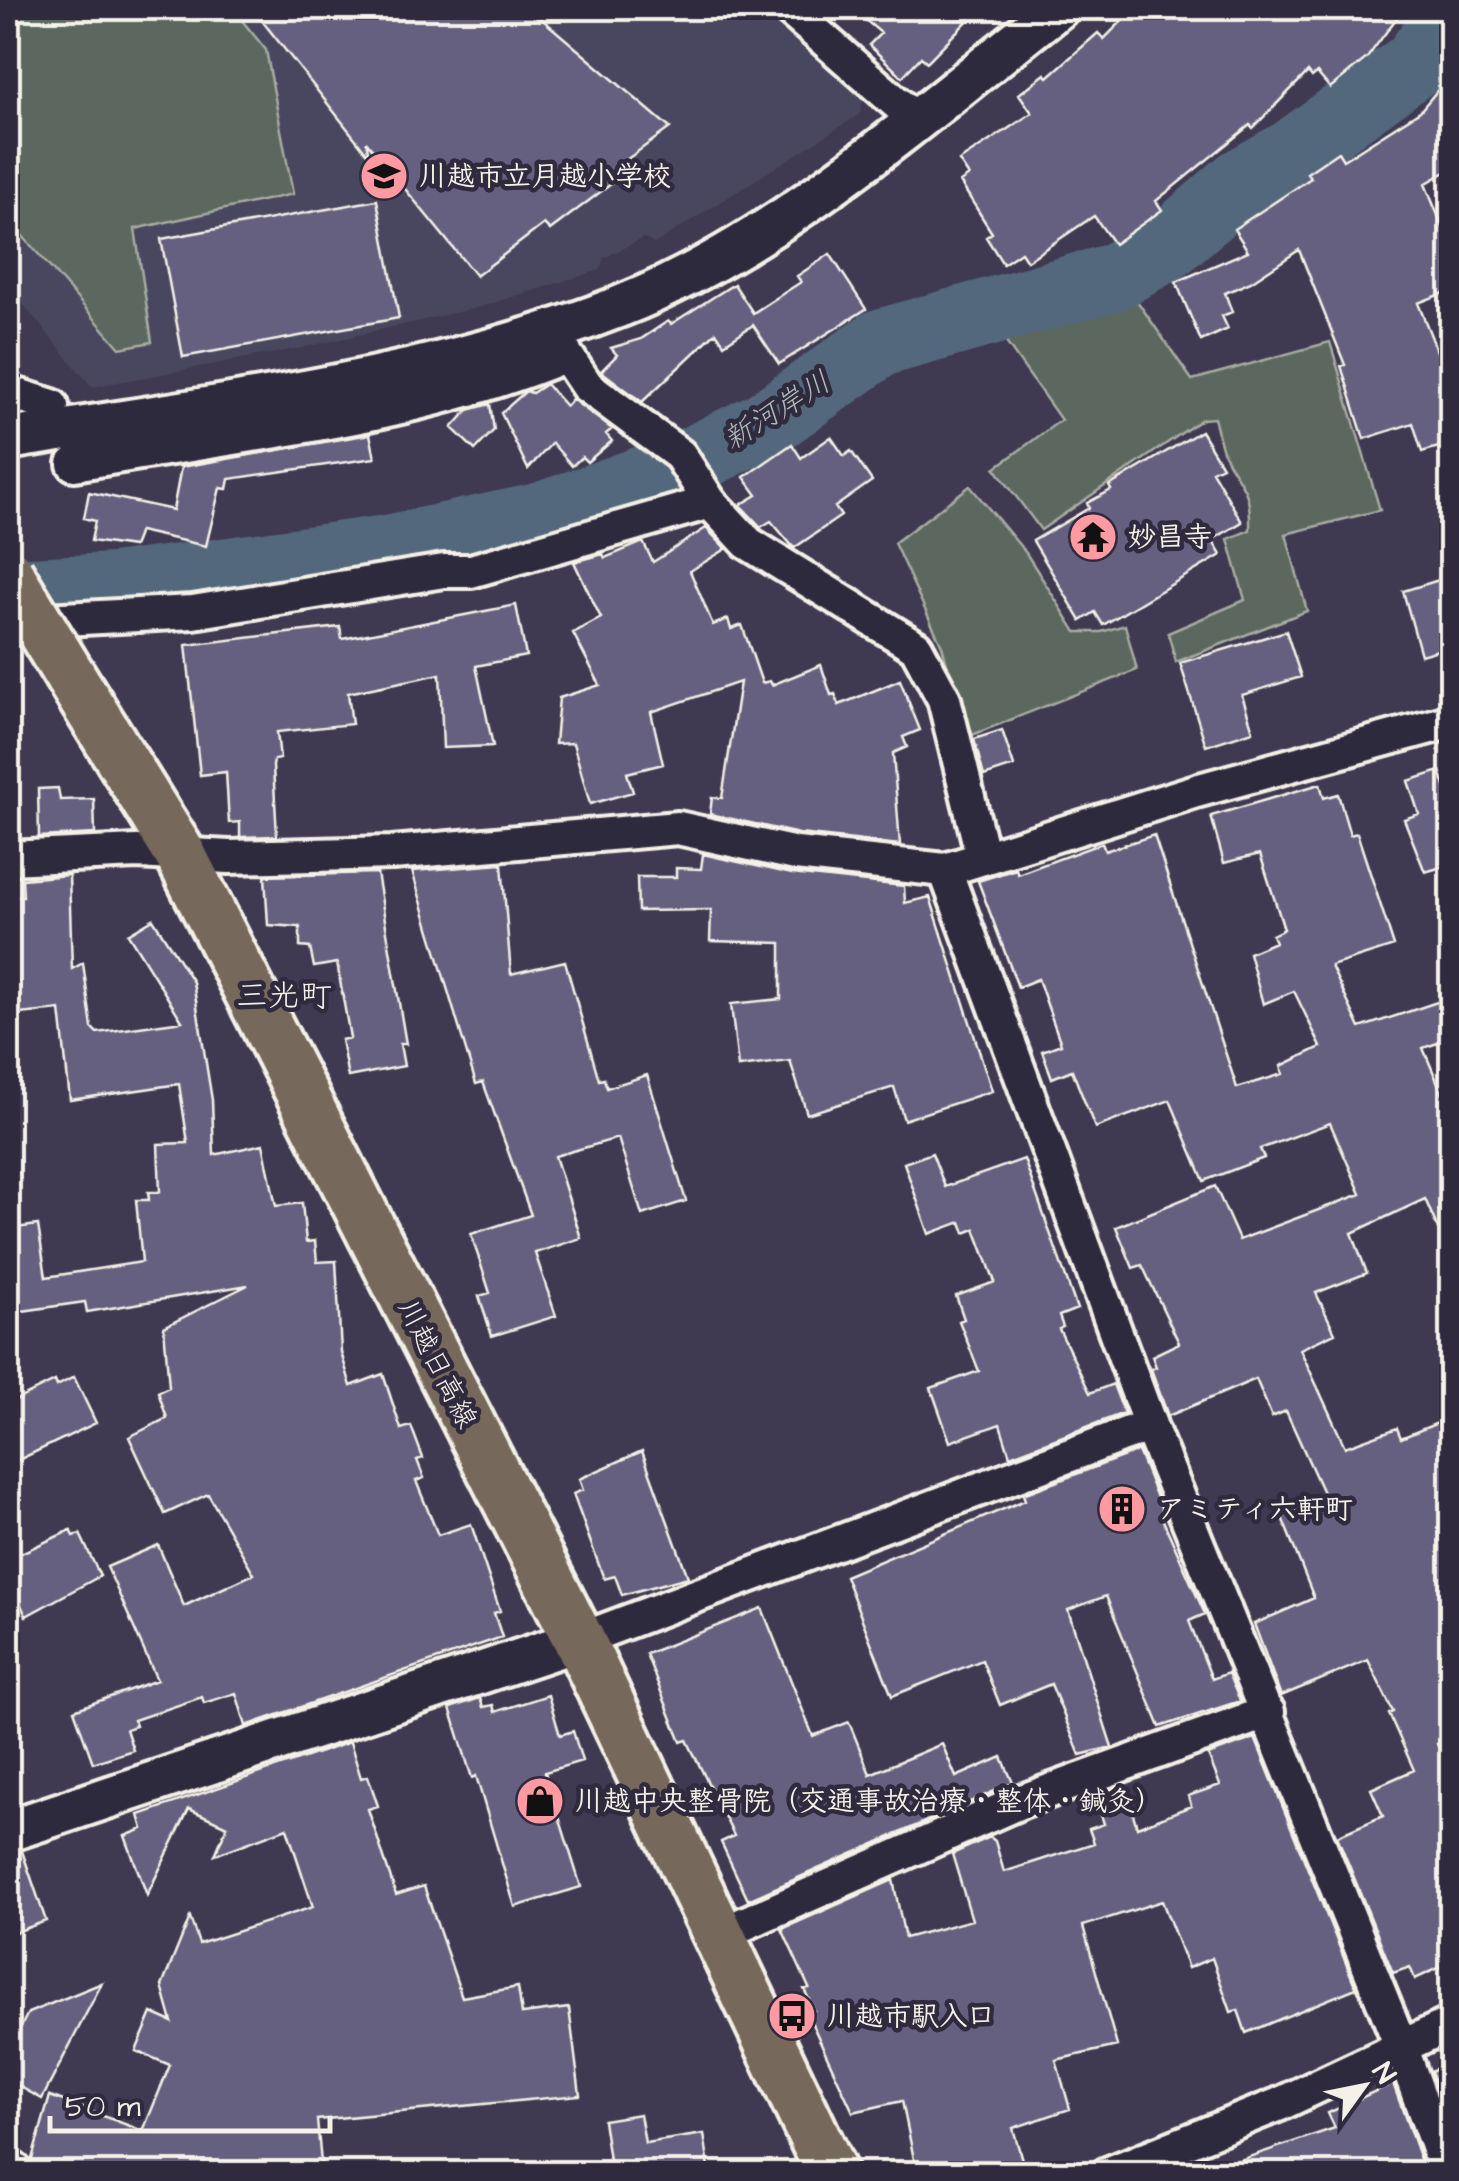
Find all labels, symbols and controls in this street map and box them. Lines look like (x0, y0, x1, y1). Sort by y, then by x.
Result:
school or university icon: 川越市立月越小学校 (358, 150, 410, 202)
place label: 川越市立月越小学校 (419, 157, 671, 196)
water label: 新河岸川 (715, 361, 839, 461)
temple icon: 妙昌寺 (1067, 511, 1119, 563)
place label: 妙昌寺 (1128, 518, 1212, 557)
district label: 三光町 (236, 974, 332, 1019)
street label: 川越日高線 (388, 1293, 486, 1435)
building icon: アミティ六軒町 (1096, 1483, 1148, 1535)
place label: アミティ六軒町 (1157, 1490, 1353, 1529)
shop icon: 川越中央整骨院（交通事故治療・整体・鍼灸） (514, 1775, 566, 1827)
place label: 川越中央整骨院（交通事故治療・整体・鍼灸） (575, 1782, 1163, 1821)
bus stop icon: 川越市駅入口 (766, 1990, 818, 2042)
place label: 川越市駅入口 (827, 1997, 995, 2036)
north arrow (1314, 2036, 1414, 2136)
text: N (1363, 2055, 1405, 2092)
scale bar (50, 2071, 330, 2133)
text: 50 m (65, 2086, 141, 2128)

